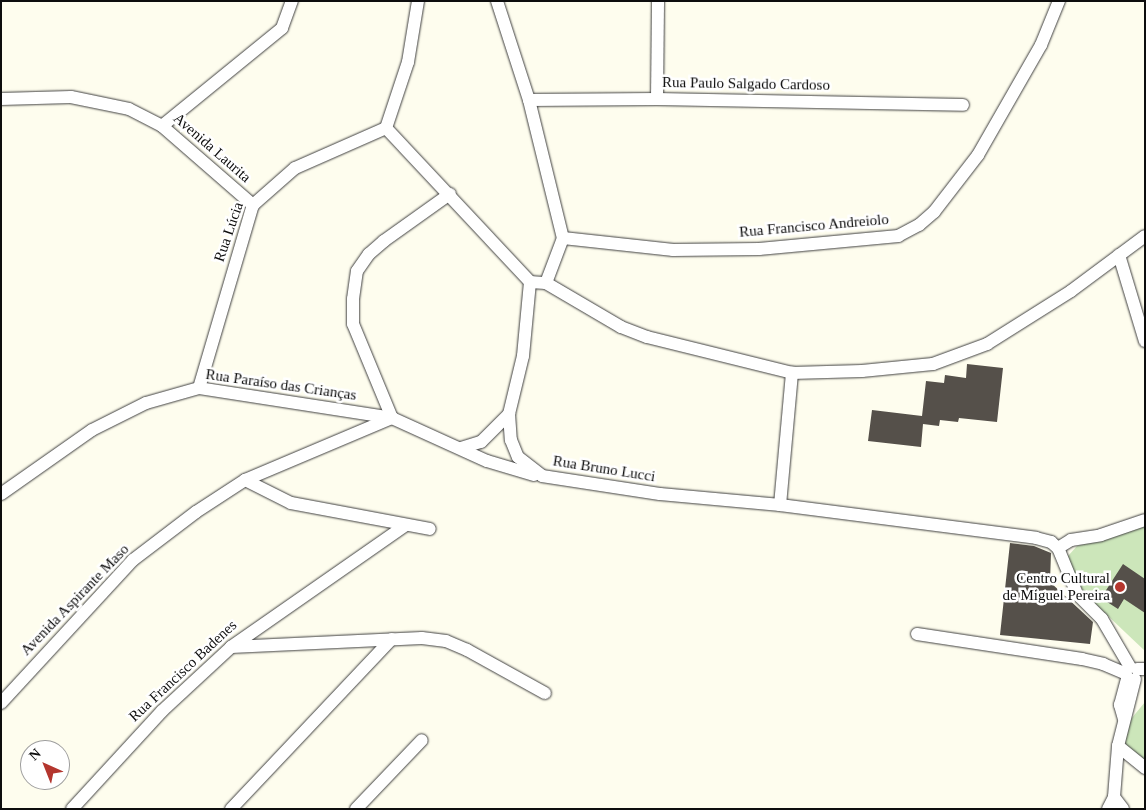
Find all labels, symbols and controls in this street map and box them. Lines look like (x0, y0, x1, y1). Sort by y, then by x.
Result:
street label: Rua Paulo Salgado Cardoso (662, 74, 830, 94)
street label: Avenida Laurita (170, 109, 254, 187)
street label: Rua Lúcia (210, 200, 248, 264)
street label: Rua Francisco Andreiolo (738, 210, 890, 242)
street label: Rua Paraíso das Crianças (204, 366, 358, 404)
street label: Rua Bruno Lucci (552, 452, 656, 486)
street label: Avenida Aspirante Maso (17, 540, 133, 660)
place label: Centro Cultural de Miguel Pereira (1003, 569, 1110, 604)
marker: Centro Cultural de Miguel Pereira (1114, 581, 1126, 593)
street label: Rua Francisco Badenes (125, 616, 241, 726)
north arrow (20, 740, 70, 790)
text: N (26, 746, 44, 763)

